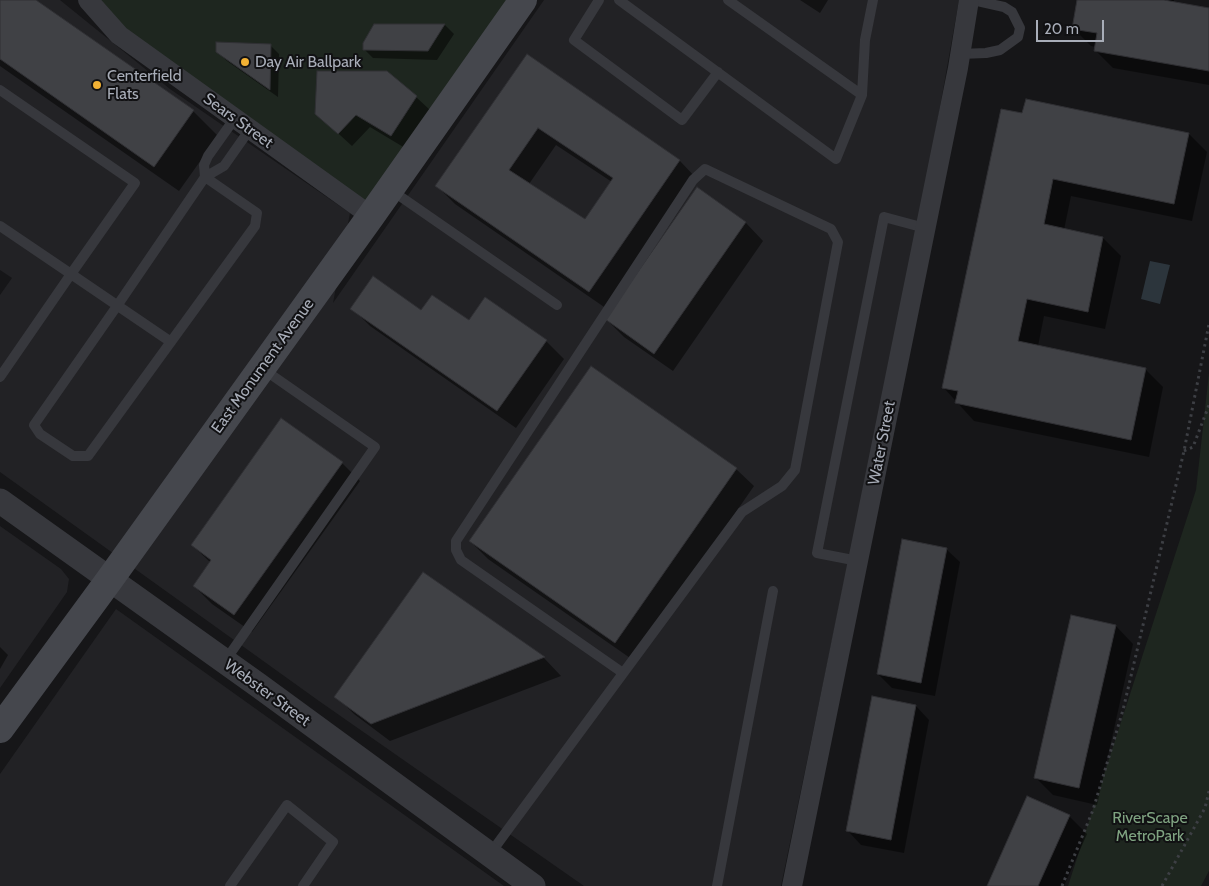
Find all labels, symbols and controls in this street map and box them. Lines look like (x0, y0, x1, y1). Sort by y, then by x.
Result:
scale bar (1039, 10, 1106, 42)
text: 20 m (1044, 20, 1079, 38)
place label: Day Air Ballpark (255, 52, 361, 72)
marker: Day Air Ballpark (239, 56, 251, 68)
place label: Centerfield Flats (107, 66, 182, 104)
marker: Centerfield Flats (91, 79, 103, 91)
street label: Sears Street (199, 89, 277, 153)
street label: East Monument Avenue (208, 295, 318, 437)
street label: Water Street (864, 399, 900, 487)
street label: Webster Street (220, 655, 314, 731)
park label: RiverScape MetroPark (1112, 808, 1188, 846)

